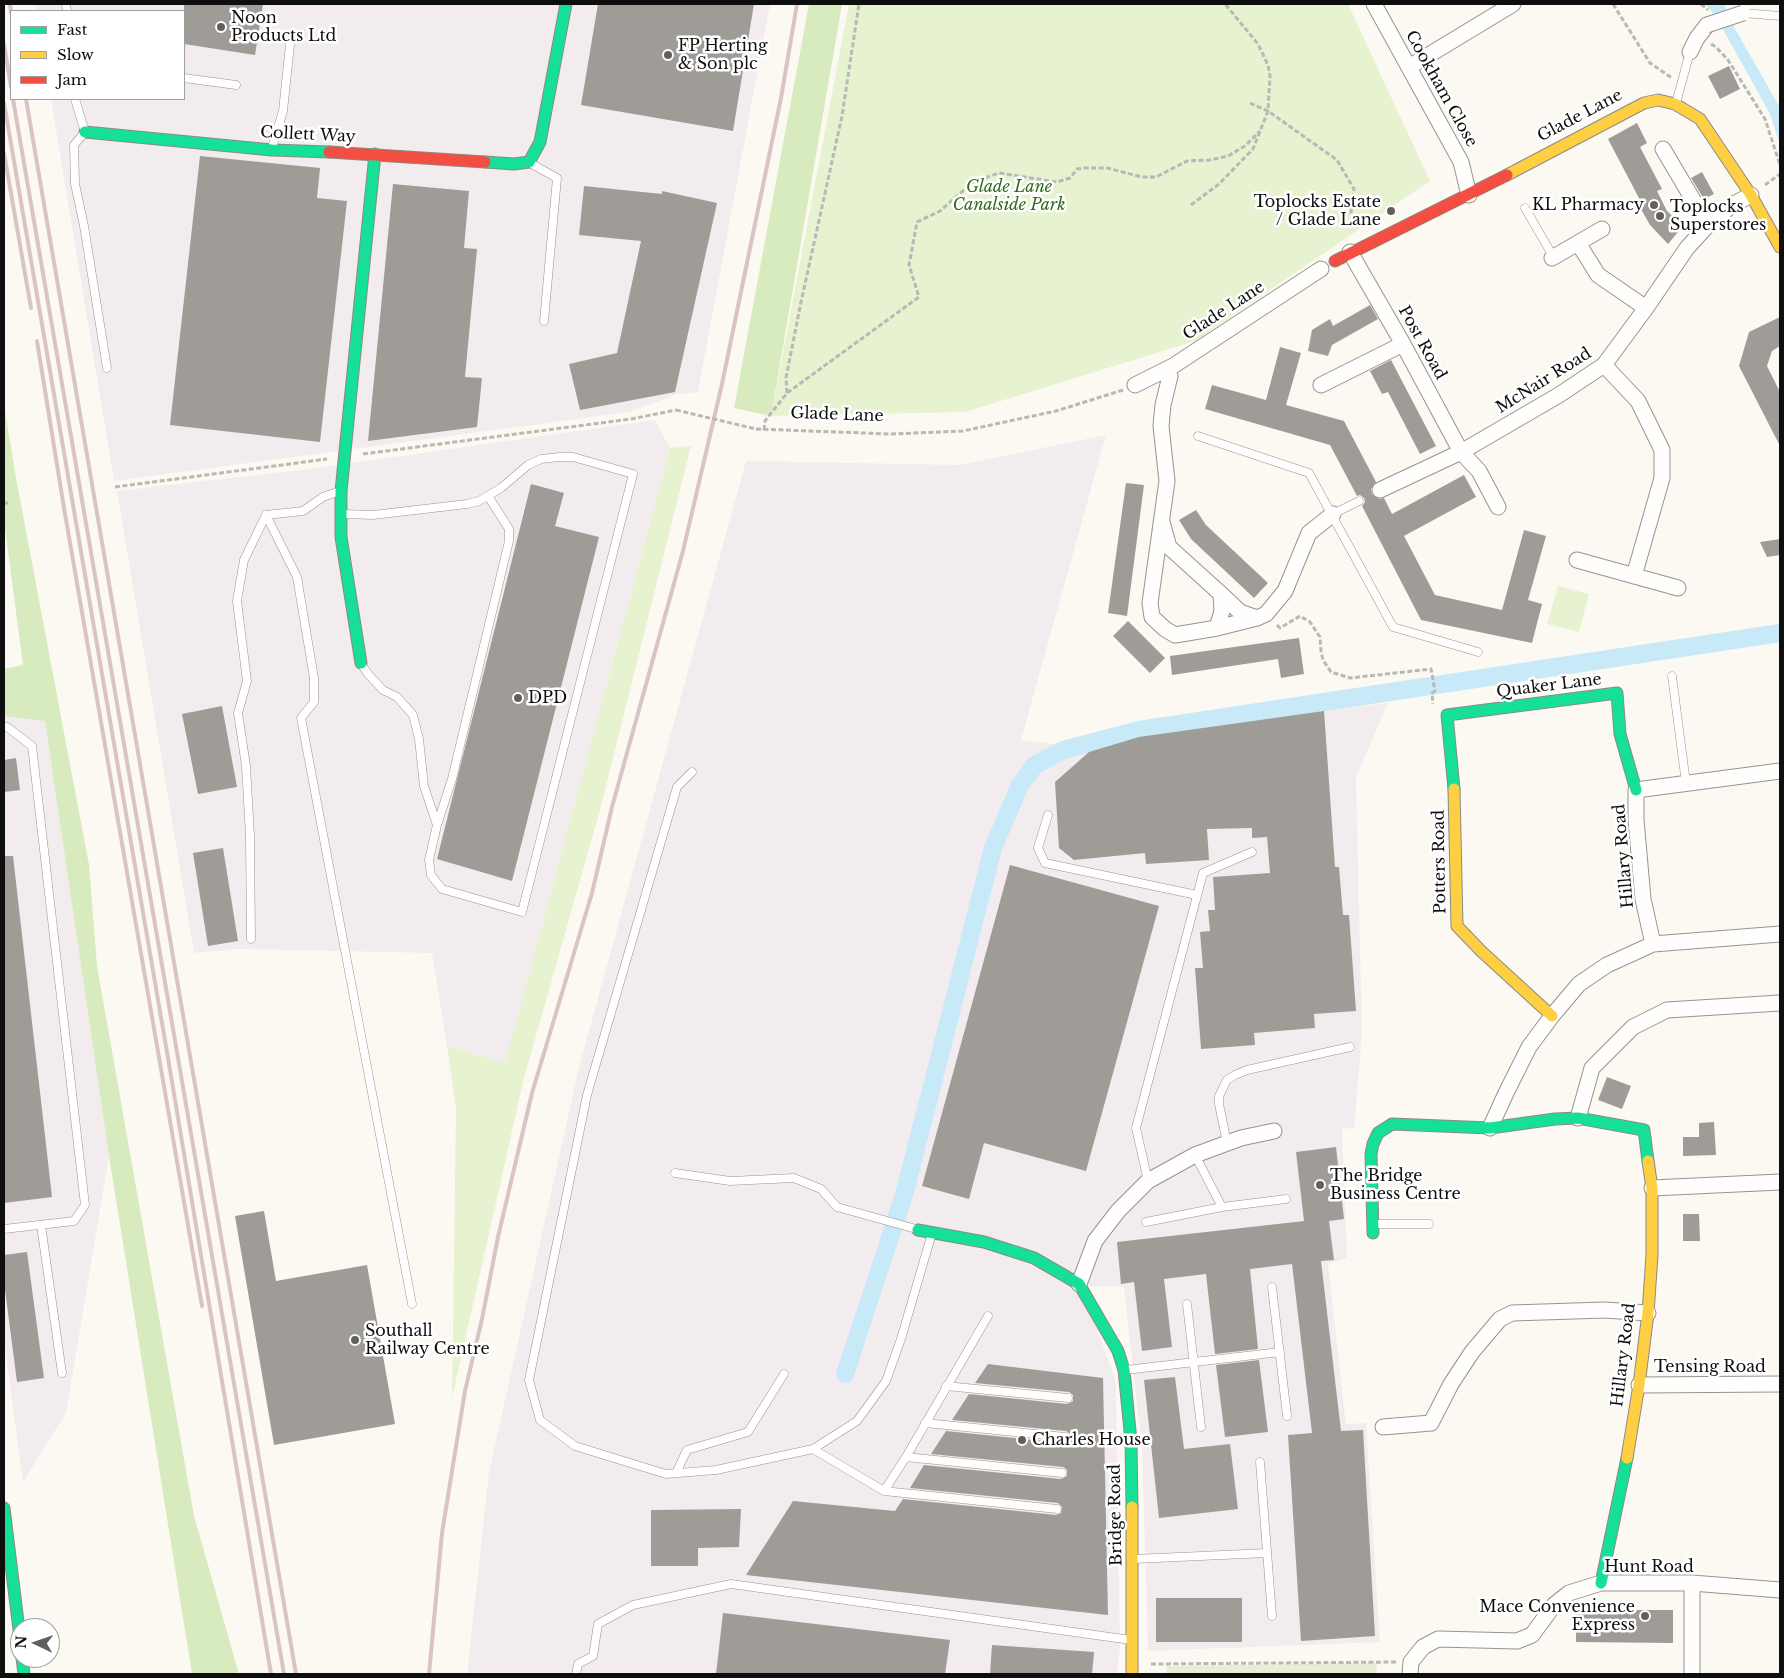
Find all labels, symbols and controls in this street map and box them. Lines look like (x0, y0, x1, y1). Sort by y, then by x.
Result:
place label: Noon Products Ltd (231, 8, 336, 46)
legend (10, 10, 185, 100)
text: Fast (57, 20, 87, 39)
marker: Noon Products Ltd (215, 21, 227, 33)
street label: Cookham Close (1401, 27, 1481, 151)
place label: FP Herting & Son plc (678, 36, 768, 74)
text: Slow (57, 45, 94, 64)
marker: FP Herting & Son plc (662, 49, 674, 61)
text: Jam (57, 70, 87, 89)
street label: Glade Lane (1534, 86, 1626, 146)
street label: Collett Way (260, 123, 356, 147)
park label: Glade Lane Canalside Park (953, 177, 1065, 215)
place label: Toplocks Estate / Glade Lane (1254, 192, 1381, 230)
place label: KL Pharmacy (1532, 195, 1644, 215)
place label: Toplocks Superstores (1670, 197, 1766, 235)
marker: KL Pharmacy (1648, 199, 1660, 211)
marker: Toplocks Estate / Glade Lane (1385, 205, 1397, 217)
marker: Toplocks Superstores (1654, 210, 1666, 222)
street label: Glade Lane (1180, 278, 1268, 344)
street label: Post Road (1394, 303, 1450, 383)
street label: McNair Road (1493, 344, 1595, 418)
street label: Glade Lane (790, 404, 884, 426)
street label: Quaker Lane (1495, 670, 1603, 702)
place label: DPD (528, 688, 567, 708)
marker: DPD (512, 692, 524, 704)
street label: Hillary Road (1610, 803, 1638, 909)
street label: Potters Road (1429, 810, 1451, 914)
place label: The Bridge Business Centre (1330, 1166, 1461, 1204)
marker: The Bridge Business Centre (1314, 1179, 1326, 1191)
street label: Hillary Road (1608, 1302, 1640, 1408)
place label: Southall Railway Centre (365, 1321, 490, 1359)
marker: Southall Railway Centre (349, 1334, 361, 1346)
street label: Tensing Road (1654, 1357, 1766, 1377)
place label: Charles House (1032, 1430, 1151, 1450)
marker: Charles House (1016, 1434, 1028, 1446)
street label: Bridge Road (1106, 1464, 1126, 1566)
street label: Hunt Road (1604, 1557, 1694, 1577)
place label: Mace Convenience Express (1479, 1597, 1635, 1635)
marker: Mace Convenience Express (1639, 1610, 1651, 1622)
north arrow (10, 1618, 60, 1668)
text: N (12, 1635, 30, 1649)

